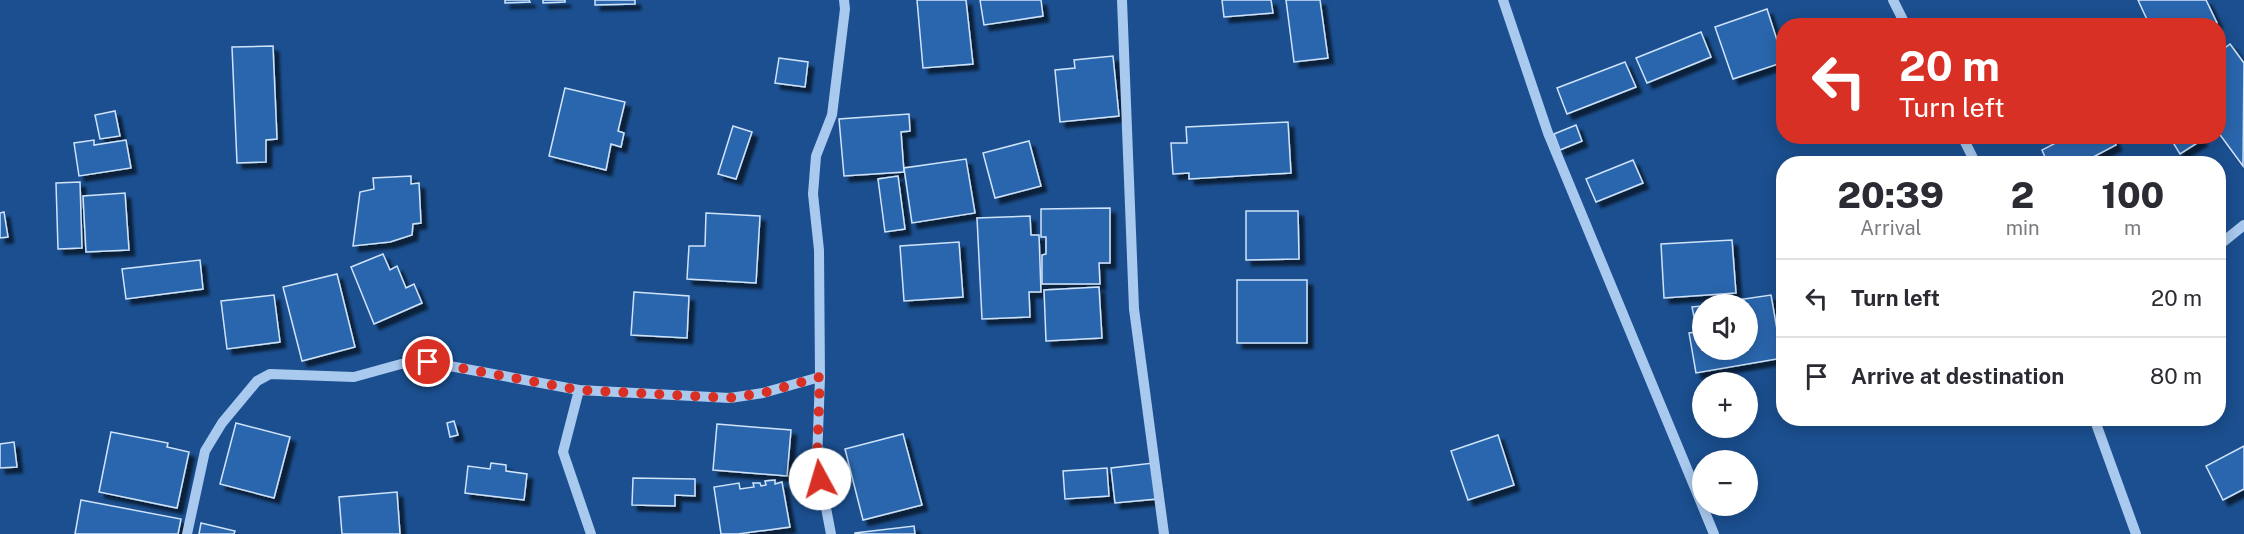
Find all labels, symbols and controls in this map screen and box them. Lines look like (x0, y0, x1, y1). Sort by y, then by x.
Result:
text: 20 m (1899, 41, 2000, 90)
icon: left (1800, 42, 1878, 120)
text: Turn left (1899, 91, 2005, 123)
text: 20:39 (1838, 174, 1944, 216)
text: 2 (2011, 174, 2034, 216)
text: 100 (2101, 174, 2164, 216)
text: Arrival (1860, 216, 1922, 240)
text: min (2006, 216, 2040, 240)
text: m (2124, 216, 2141, 240)
icon: left (1800, 282, 1833, 315)
text: Turn left (1851, 285, 1940, 311)
text: 20 m (2151, 285, 2202, 311)
map controls (1692, 294, 1758, 516)
button: sound (1692, 294, 1758, 360)
pin (402, 336, 453, 387)
icon: arrive (411, 345, 444, 378)
icon: arrive (1800, 360, 1833, 393)
text: Arrive at destination (1851, 363, 2064, 389)
text: 80 m (2150, 363, 2202, 389)
button: + (1692, 372, 1758, 438)
position arrow (788, 447, 852, 511)
button: − (1692, 450, 1758, 516)

